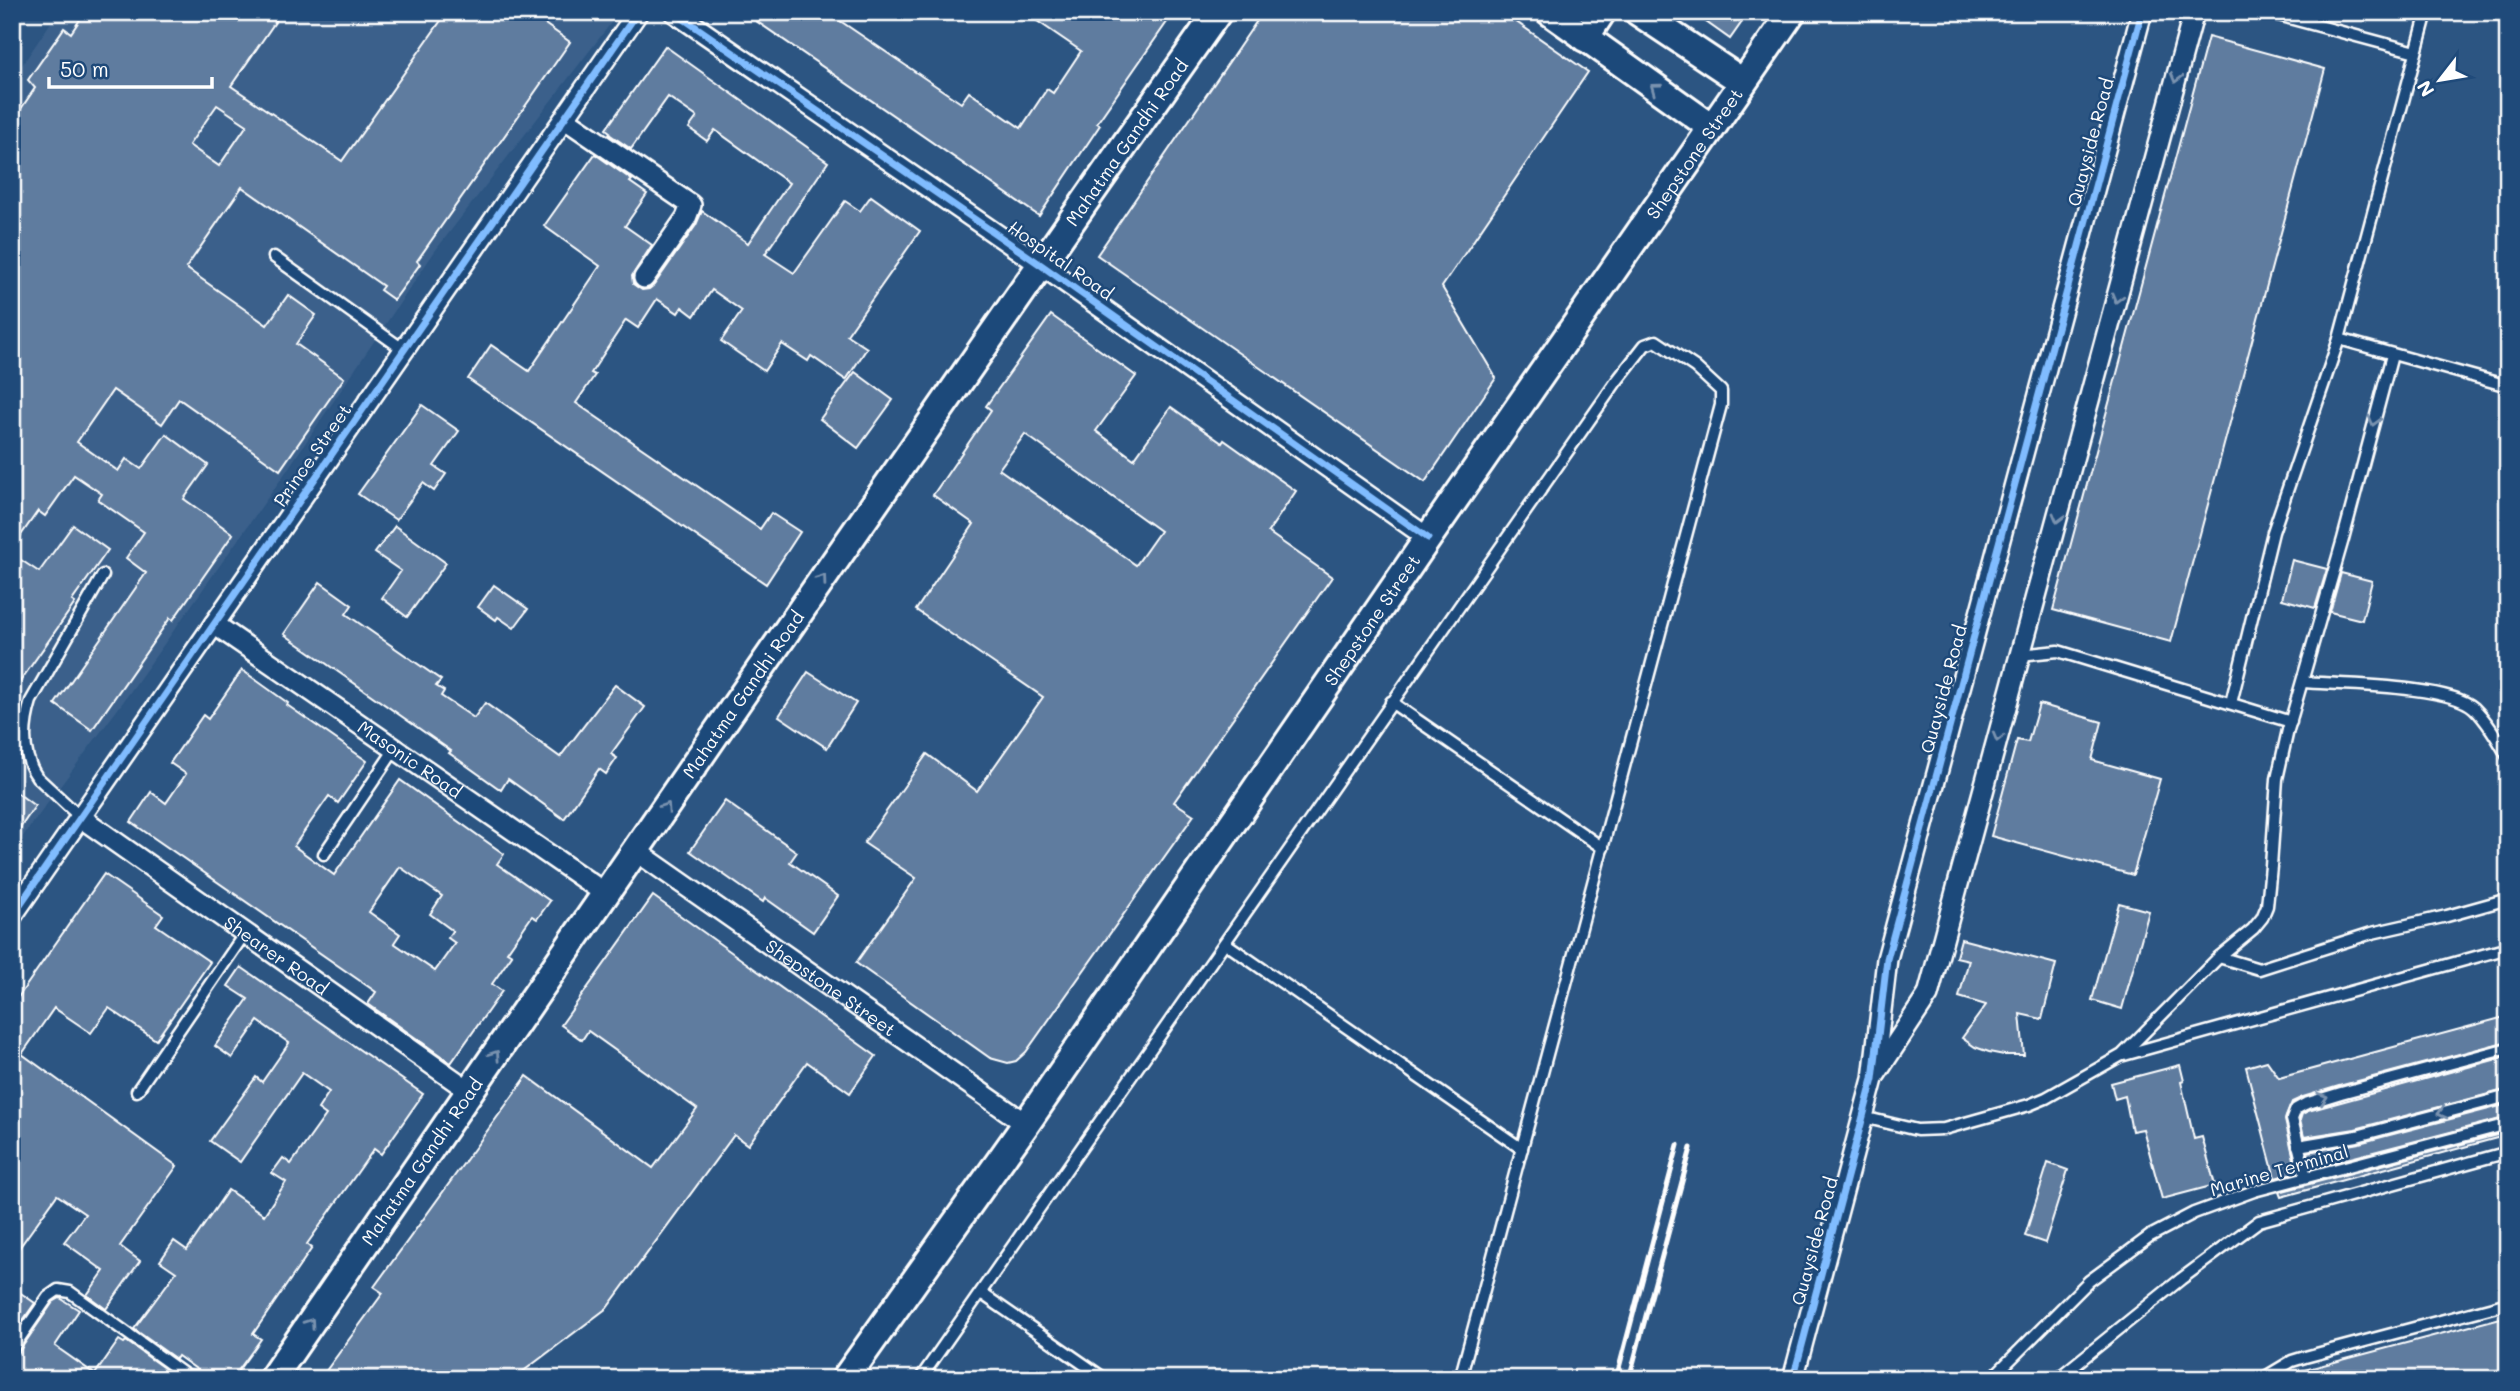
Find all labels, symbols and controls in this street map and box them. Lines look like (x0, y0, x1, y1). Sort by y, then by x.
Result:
scale bar (49, 46, 212, 90)
north arrow (2404, 46, 2474, 116)
street label: Mahatma Gandhi Road (1060, 54, 1193, 231)
text: 50 m (60, 55, 109, 82)
one-way arrow (2170, 72, 2184, 84)
street label: Quayside Road (2061, 75, 2119, 209)
text: N (2411, 76, 2439, 102)
street label: Shepstone Street (1640, 83, 1748, 224)
one-way arrow (1650, 84, 1663, 96)
street label: Hospital Road (1004, 215, 1118, 305)
one-way arrow (2111, 292, 2125, 304)
street label: Prince Street (268, 399, 356, 511)
one-way arrow (2368, 415, 2382, 427)
one-way arrow (2052, 511, 2066, 523)
street label: Shepstone Street (1318, 550, 1425, 690)
one-way arrow (814, 574, 826, 587)
street label: Mahatma Gandhi Road (677, 606, 809, 783)
street label: Quayside Road (1914, 622, 1972, 756)
street label: Masonic Road (353, 715, 467, 803)
one-way arrow (1992, 731, 2006, 743)
one-way arrow (658, 802, 670, 815)
street label: Shearer Road (219, 910, 333, 1000)
street label: Shepstone Street (761, 933, 901, 1042)
one-way arrow (487, 1050, 499, 1063)
street label: Mahatma Gandhi Road (355, 1073, 488, 1250)
one-way arrow (2317, 1092, 2329, 1107)
one-way arrow (2436, 1105, 2448, 1119)
street label: Marine Terminal (2207, 1139, 2351, 1201)
street label: Quayside Road (1785, 1174, 1843, 1308)
one-way arrow (302, 1317, 315, 1330)

